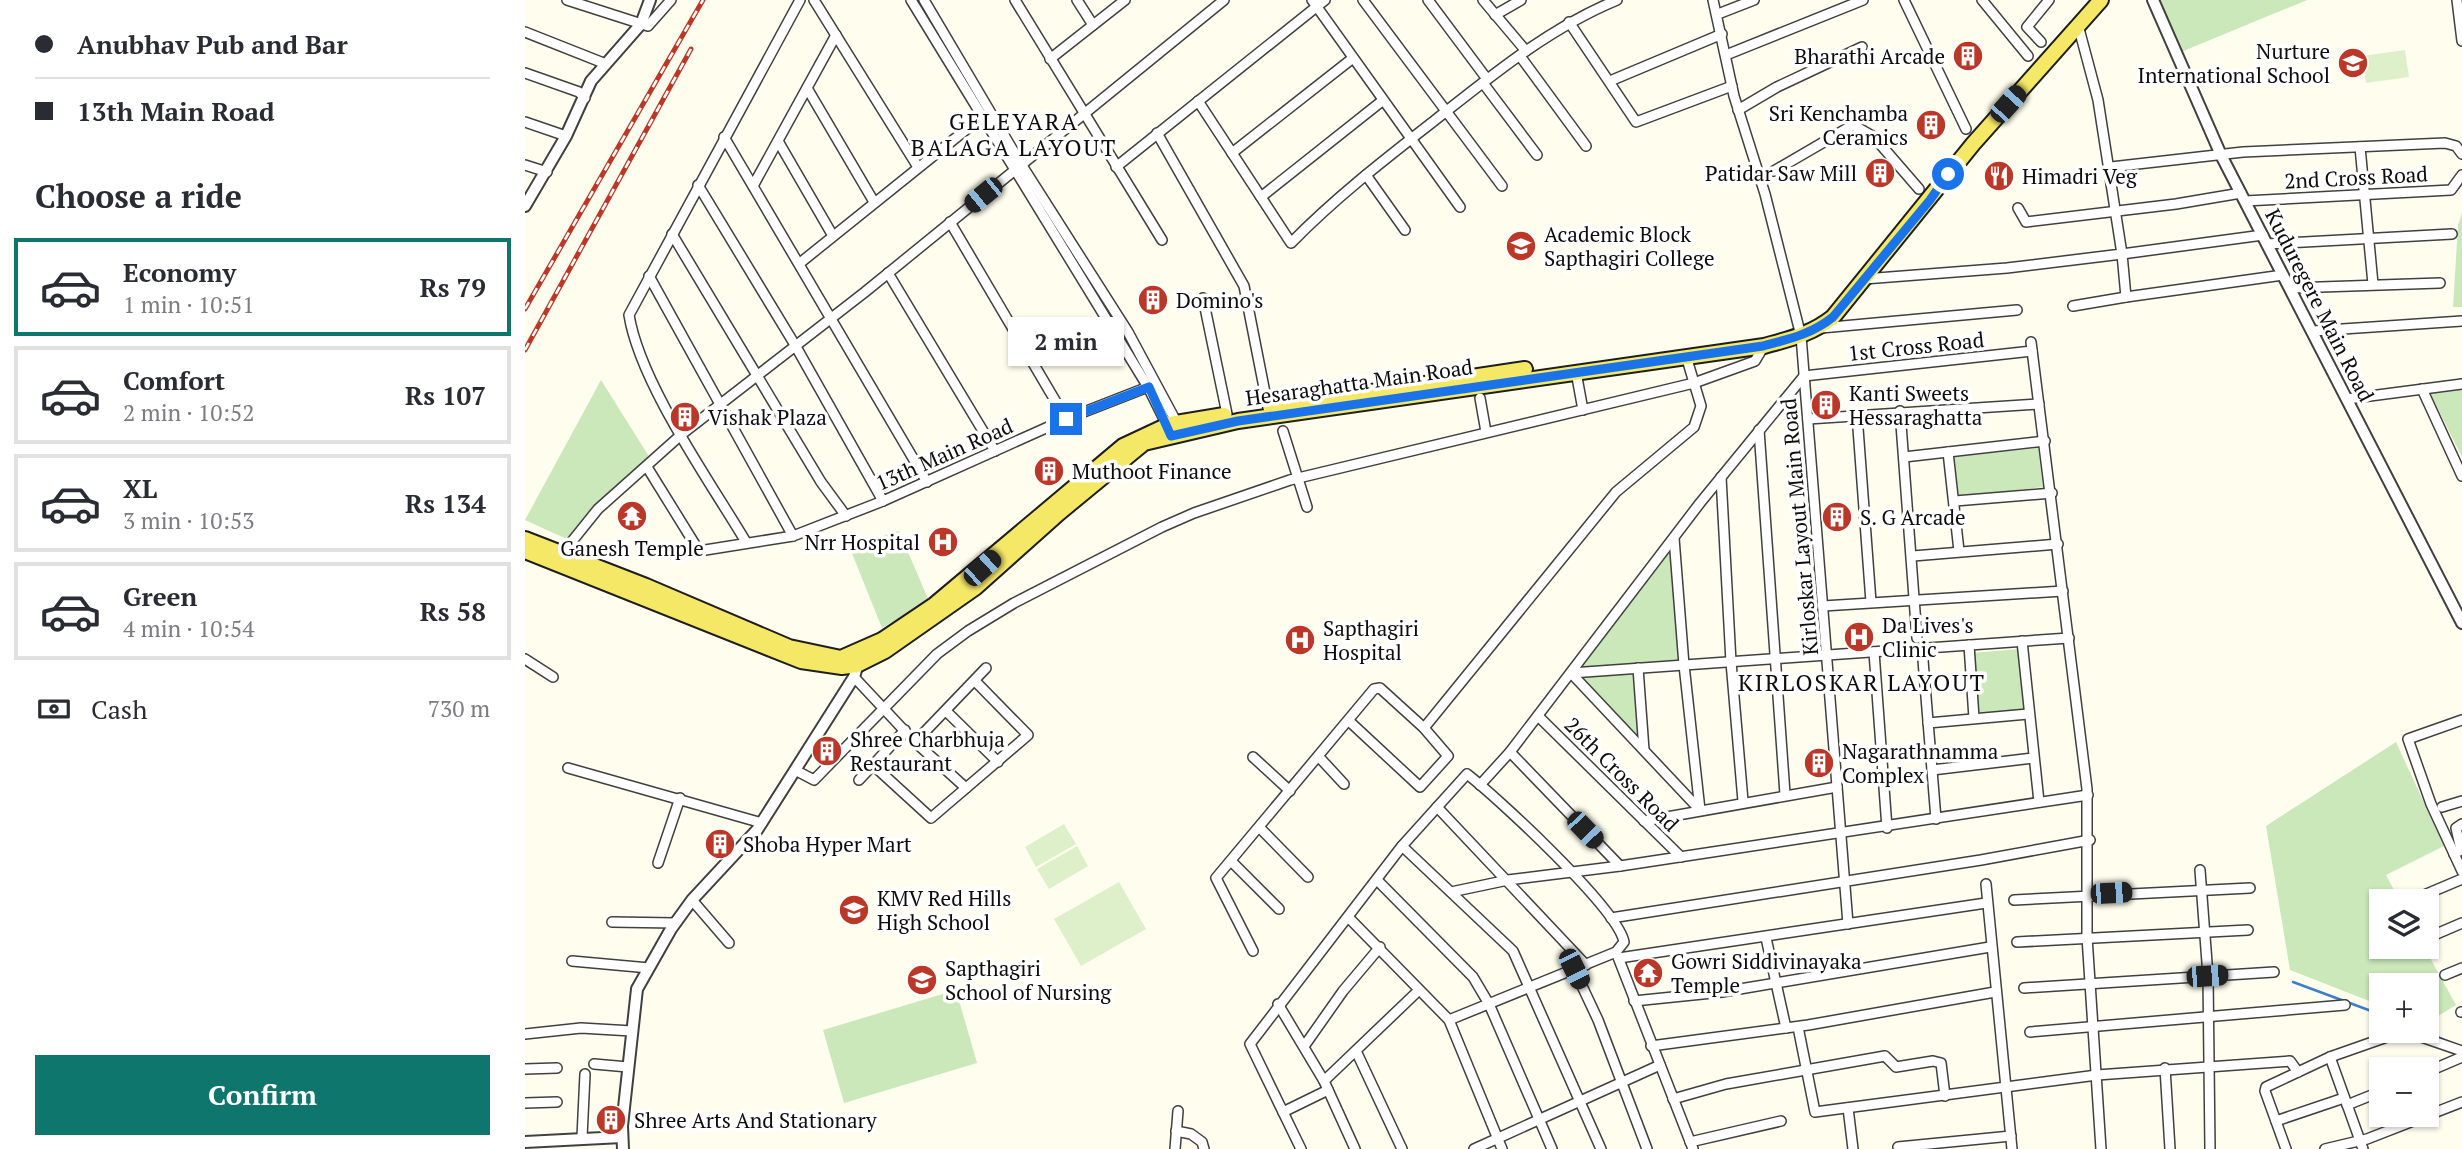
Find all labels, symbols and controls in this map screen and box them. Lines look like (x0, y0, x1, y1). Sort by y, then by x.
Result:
text: Anubhav Pub and Bar (77, 27, 348, 61)
place label: Nurture International School (2137, 37, 2330, 89)
building icon: Bharathi Arcade (1951, 39, 1985, 73)
place label: Bharathi Arcade (1794, 42, 1945, 70)
school or university icon: Nurture International School (2336, 46, 2370, 80)
car (1987, 81, 2030, 127)
text: 13th Main Road (77, 94, 274, 128)
place label: Sri Kenchamba Ceramics (1769, 99, 1908, 151)
district label: GELEYARA BALAGA LAYOUT (911, 106, 1117, 163)
building icon: Sri Kenchamba Ceramics (1914, 108, 1948, 142)
building icon: Patidar Saw Mill (1863, 156, 1897, 190)
route start (1932, 158, 1964, 190)
place label: Patidar Saw Mill (1705, 159, 1857, 187)
restaurant icon: Himadri Veg (1982, 159, 2016, 193)
street label: 2nd Cross Road (2283, 159, 2429, 195)
place label: Himadri Veg (2022, 162, 2138, 190)
car (961, 174, 1006, 216)
text: Choose a ride (35, 175, 242, 217)
street label: Kuduregere Main Road (2259, 204, 2381, 406)
place label: Academic Block Sapthagiri College (1544, 220, 1715, 272)
school or university icon: Academic Block Sapthagiri College (1504, 229, 1538, 263)
text: Economy (123, 255, 236, 289)
icon: car (39, 256, 102, 319)
text: Rs 79 (420, 270, 486, 304)
building icon: Domino's (1136, 283, 1170, 317)
place label: Domino's (1176, 286, 1263, 314)
text: 1 min · 10:51 (123, 289, 255, 320)
callout: 2 min (1008, 318, 1124, 366)
street label: 1st Cross Road (1847, 325, 1986, 367)
text: 2 min (1035, 326, 1097, 357)
street label: Hesaraghatta Main Road (1244, 352, 1475, 412)
text: Comfort (123, 363, 225, 397)
icon: car (39, 364, 102, 427)
text: Rs 107 (405, 378, 486, 412)
place label: Kanti Sweets Hessaraghatta (1849, 379, 1983, 431)
building icon: Kanti Sweets Hessaraghatta (1809, 388, 1843, 422)
text: 2 min · 10:52 (123, 397, 255, 428)
street label: Kirloskar Layout Main Road (1774, 397, 1824, 657)
building icon: Vishak Plaza (668, 400, 702, 434)
place label: Vishak Plaza (708, 403, 827, 431)
route end (1050, 403, 1082, 435)
street label: 13th Main Road (871, 411, 1017, 497)
building icon: Muthoot Finance (1032, 454, 1066, 488)
place label: Muthoot Finance (1072, 457, 1232, 485)
text: XL (123, 471, 157, 505)
icon: car (39, 472, 102, 535)
text: Rs 134 (405, 486, 486, 520)
temple icon: Ganesh Temple (615, 499, 649, 533)
building icon: S. G Arcade (1820, 500, 1854, 534)
place label: S. G Arcade (1860, 503, 1966, 531)
text: 3 min · 10:53 (123, 505, 255, 536)
hospital icon: Nrr Hospital (926, 525, 960, 559)
place label: Nrr Hospital (804, 528, 920, 556)
place label: Ganesh Temple (560, 534, 704, 562)
car (960, 546, 1005, 590)
text: Green (123, 579, 197, 613)
icon: car (39, 580, 102, 643)
text: Rs 58 (420, 594, 486, 628)
place label: Da Lives's Clinic (1882, 611, 1974, 663)
text: 4 min · 10:54 (123, 613, 255, 644)
place label: Sapthagiri Hospital (1323, 614, 1419, 666)
hospital icon: Da Lives's Clinic (1842, 620, 1876, 654)
hospital icon: Sapthagiri Hospital (1283, 623, 1317, 657)
district label: KIRLOSKAR LAYOUT (1738, 667, 1986, 698)
icon: cash (35, 690, 73, 728)
text: Cash (91, 692, 147, 726)
text: 730 m (428, 693, 490, 724)
street label: 26th Cross Road (1559, 711, 1686, 838)
place label: Shree Charbhuja Restaurant (850, 725, 1005, 777)
building icon: Shree Charbhuja Restaurant (810, 734, 844, 768)
place label: Nagarathnamma Complex (1842, 737, 1999, 789)
building icon: Nagarathnamma Complex (1802, 746, 1836, 780)
car (1563, 808, 1608, 852)
building icon: Shoba Hyper Mart (703, 827, 737, 861)
place label: Shoba Hyper Mart (743, 830, 912, 858)
car (2090, 881, 2133, 905)
place label: KMV Red Hills High School (877, 884, 1011, 936)
map controls (2369, 889, 2439, 1127)
button: layers (2369, 889, 2439, 959)
school or university icon: KMV Red Hills High School (837, 893, 871, 927)
car (1556, 946, 1593, 992)
place label: Gowri Siddivinayaka Temple (1671, 947, 1862, 999)
place label: Sapthagiri School of Nursing (945, 954, 1112, 1006)
temple icon: Gowri Siddivinayaka Temple (1631, 956, 1665, 990)
school or university icon: Sapthagiri School of Nursing (905, 963, 939, 997)
car (2186, 964, 2229, 988)
button: + (2369, 973, 2439, 1043)
button: Confirm (35, 1055, 490, 1135)
button: − (2369, 1057, 2439, 1127)
building icon: Shree Arts And Stationary (594, 1103, 628, 1137)
place label: Shree Arts And Stationary (634, 1106, 877, 1134)

